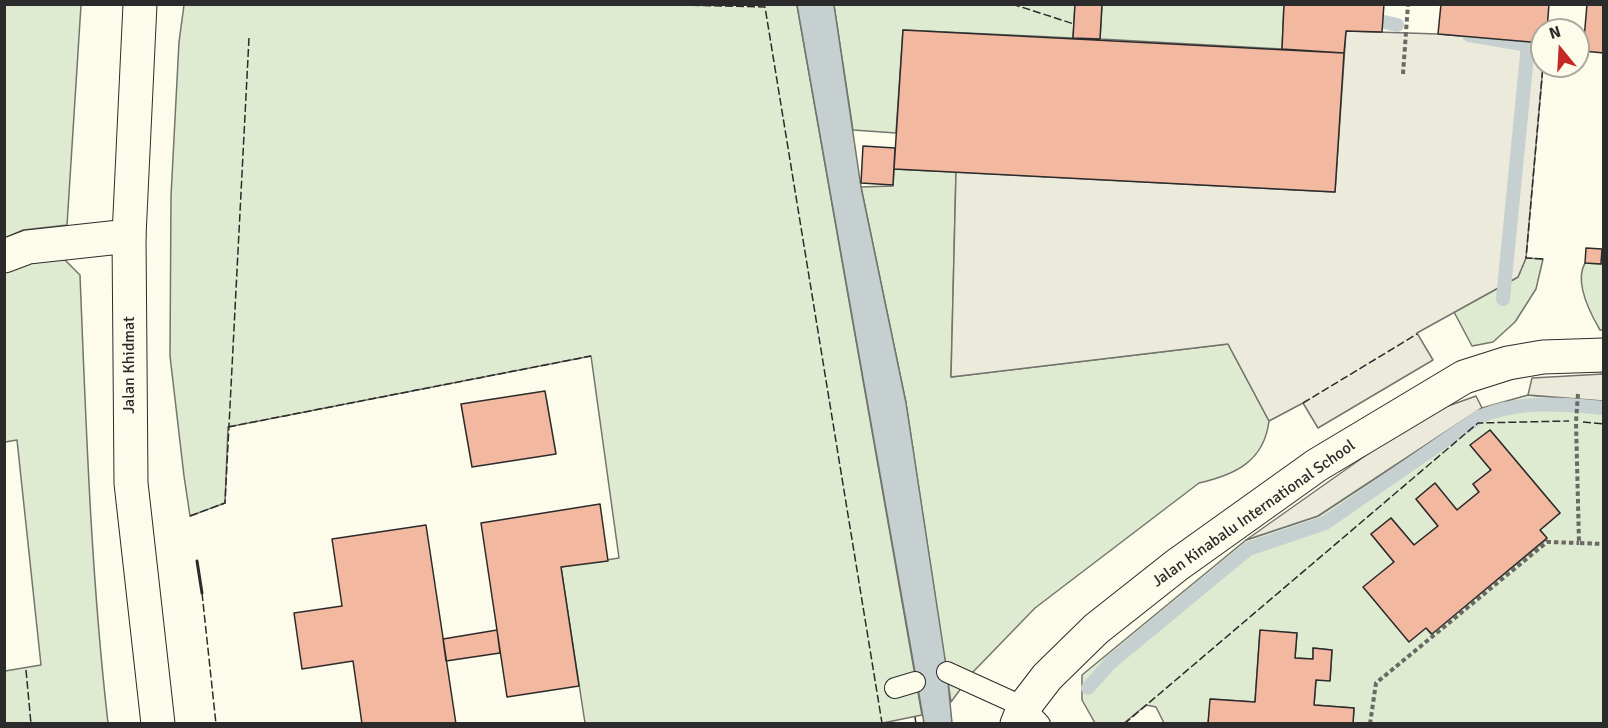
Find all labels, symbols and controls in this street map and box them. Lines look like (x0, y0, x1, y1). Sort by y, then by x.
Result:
north arrow (1530, 18, 1590, 78)
text: N (1547, 22, 1563, 44)
street label: Jalan Khidmat (120, 316, 140, 414)
street label: Jalan Kinabalu International School (1149, 436, 1359, 592)

